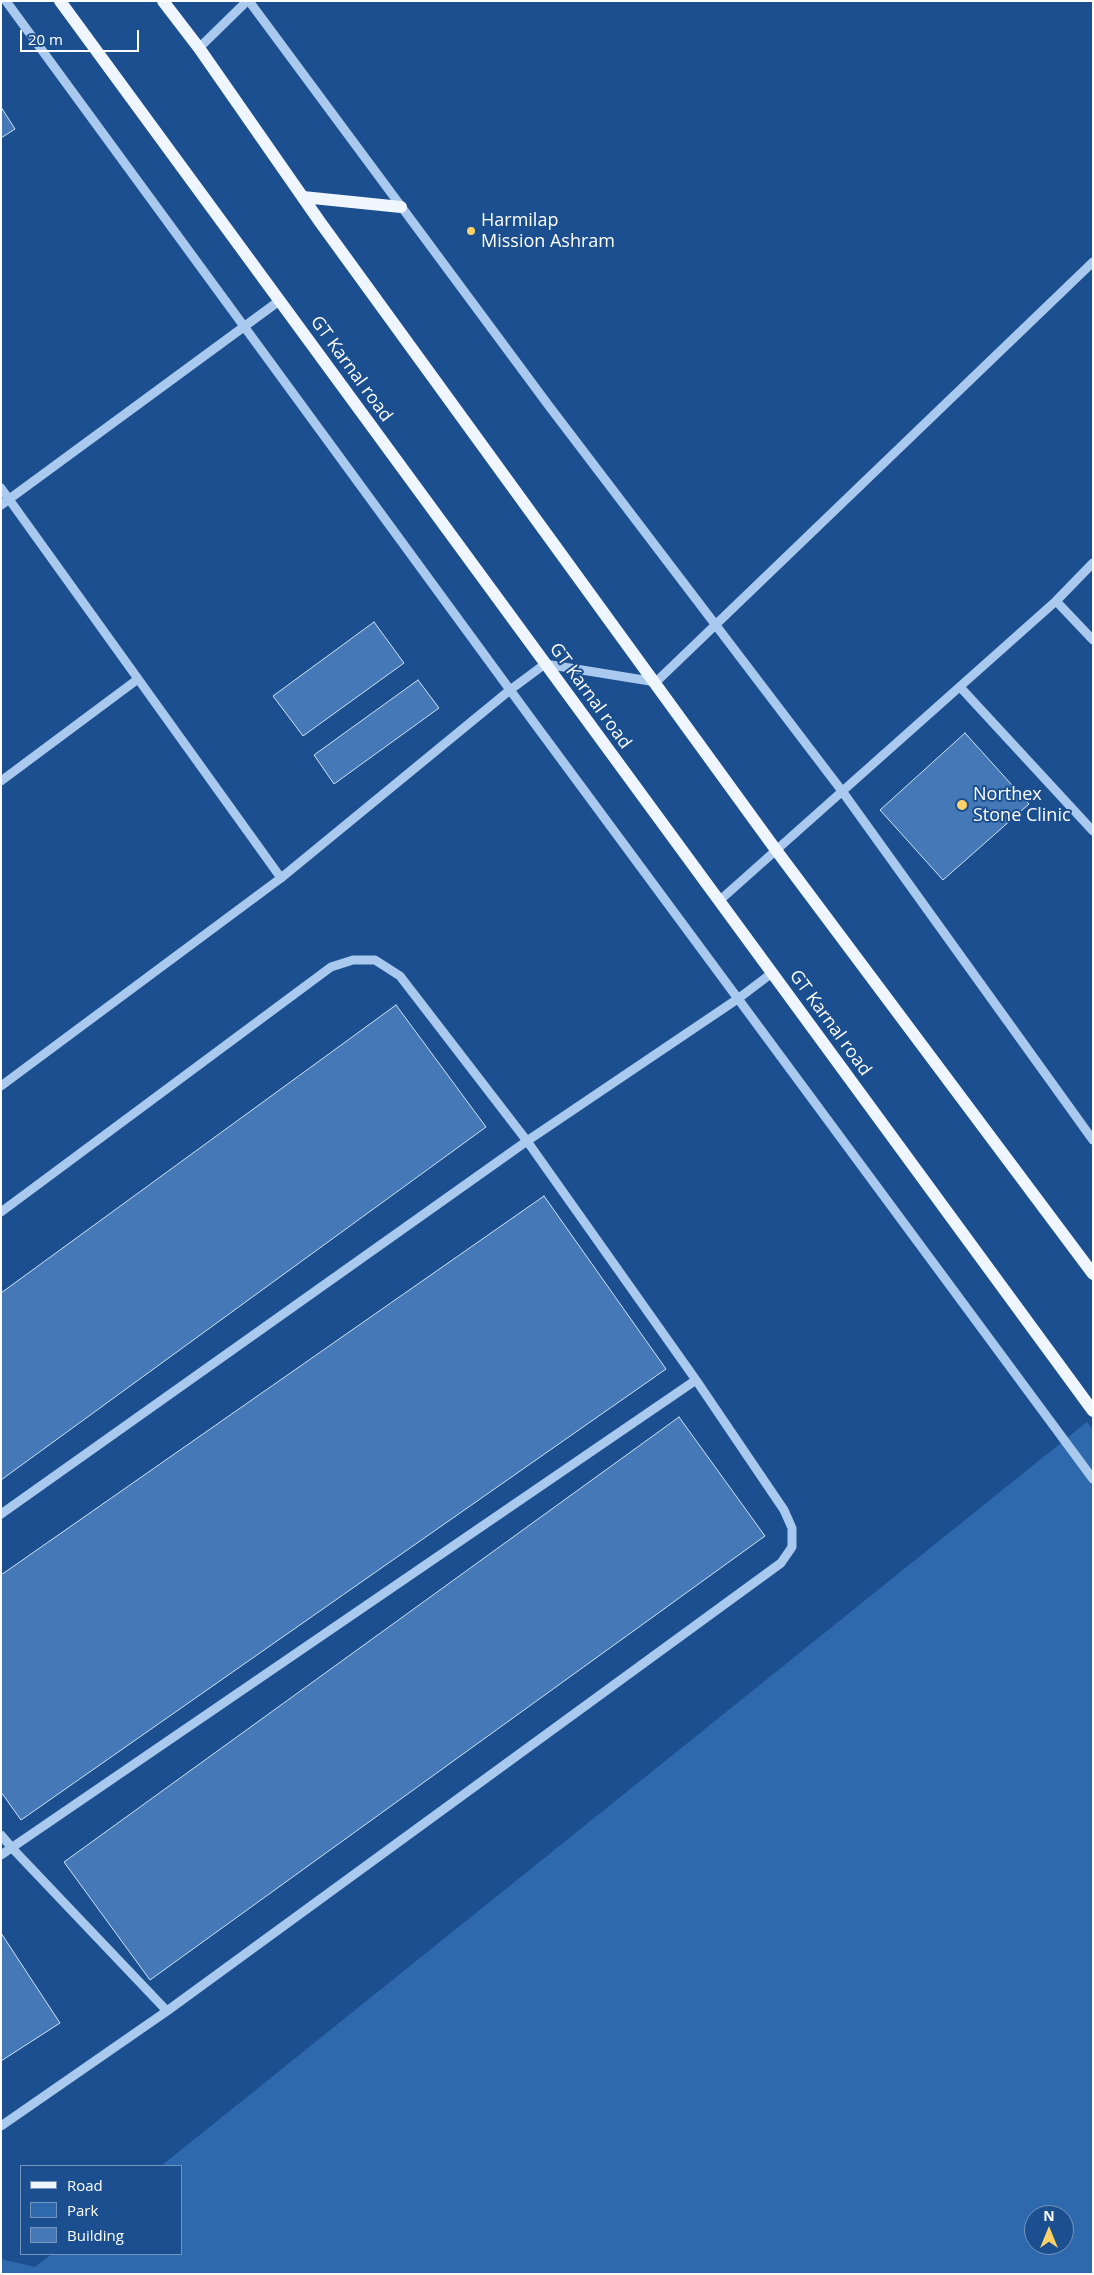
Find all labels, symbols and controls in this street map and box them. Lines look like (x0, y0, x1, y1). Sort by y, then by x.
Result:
scale bar (22, 20, 141, 52)
text: 20 m (28, 29, 63, 49)
place label: Harmilap Mission Ashram (481, 210, 615, 252)
marker: Harmilap Mission Ashram (465, 225, 477, 237)
street label: GT Karnal road (305, 312, 397, 426)
street label: GT Karnal road (544, 639, 636, 753)
place label: Northex Stone Clinic (973, 784, 1071, 826)
marker: Northex Stone Clinic (955, 798, 969, 812)
street label: GT Karnal road (784, 966, 876, 1080)
legend (20, 2165, 182, 2255)
text: Road (67, 2175, 103, 2195)
text: Park (67, 2200, 98, 2220)
north arrow (1024, 2205, 1074, 2255)
text: N (1043, 2206, 1055, 2225)
text: Building (67, 2225, 124, 2245)

